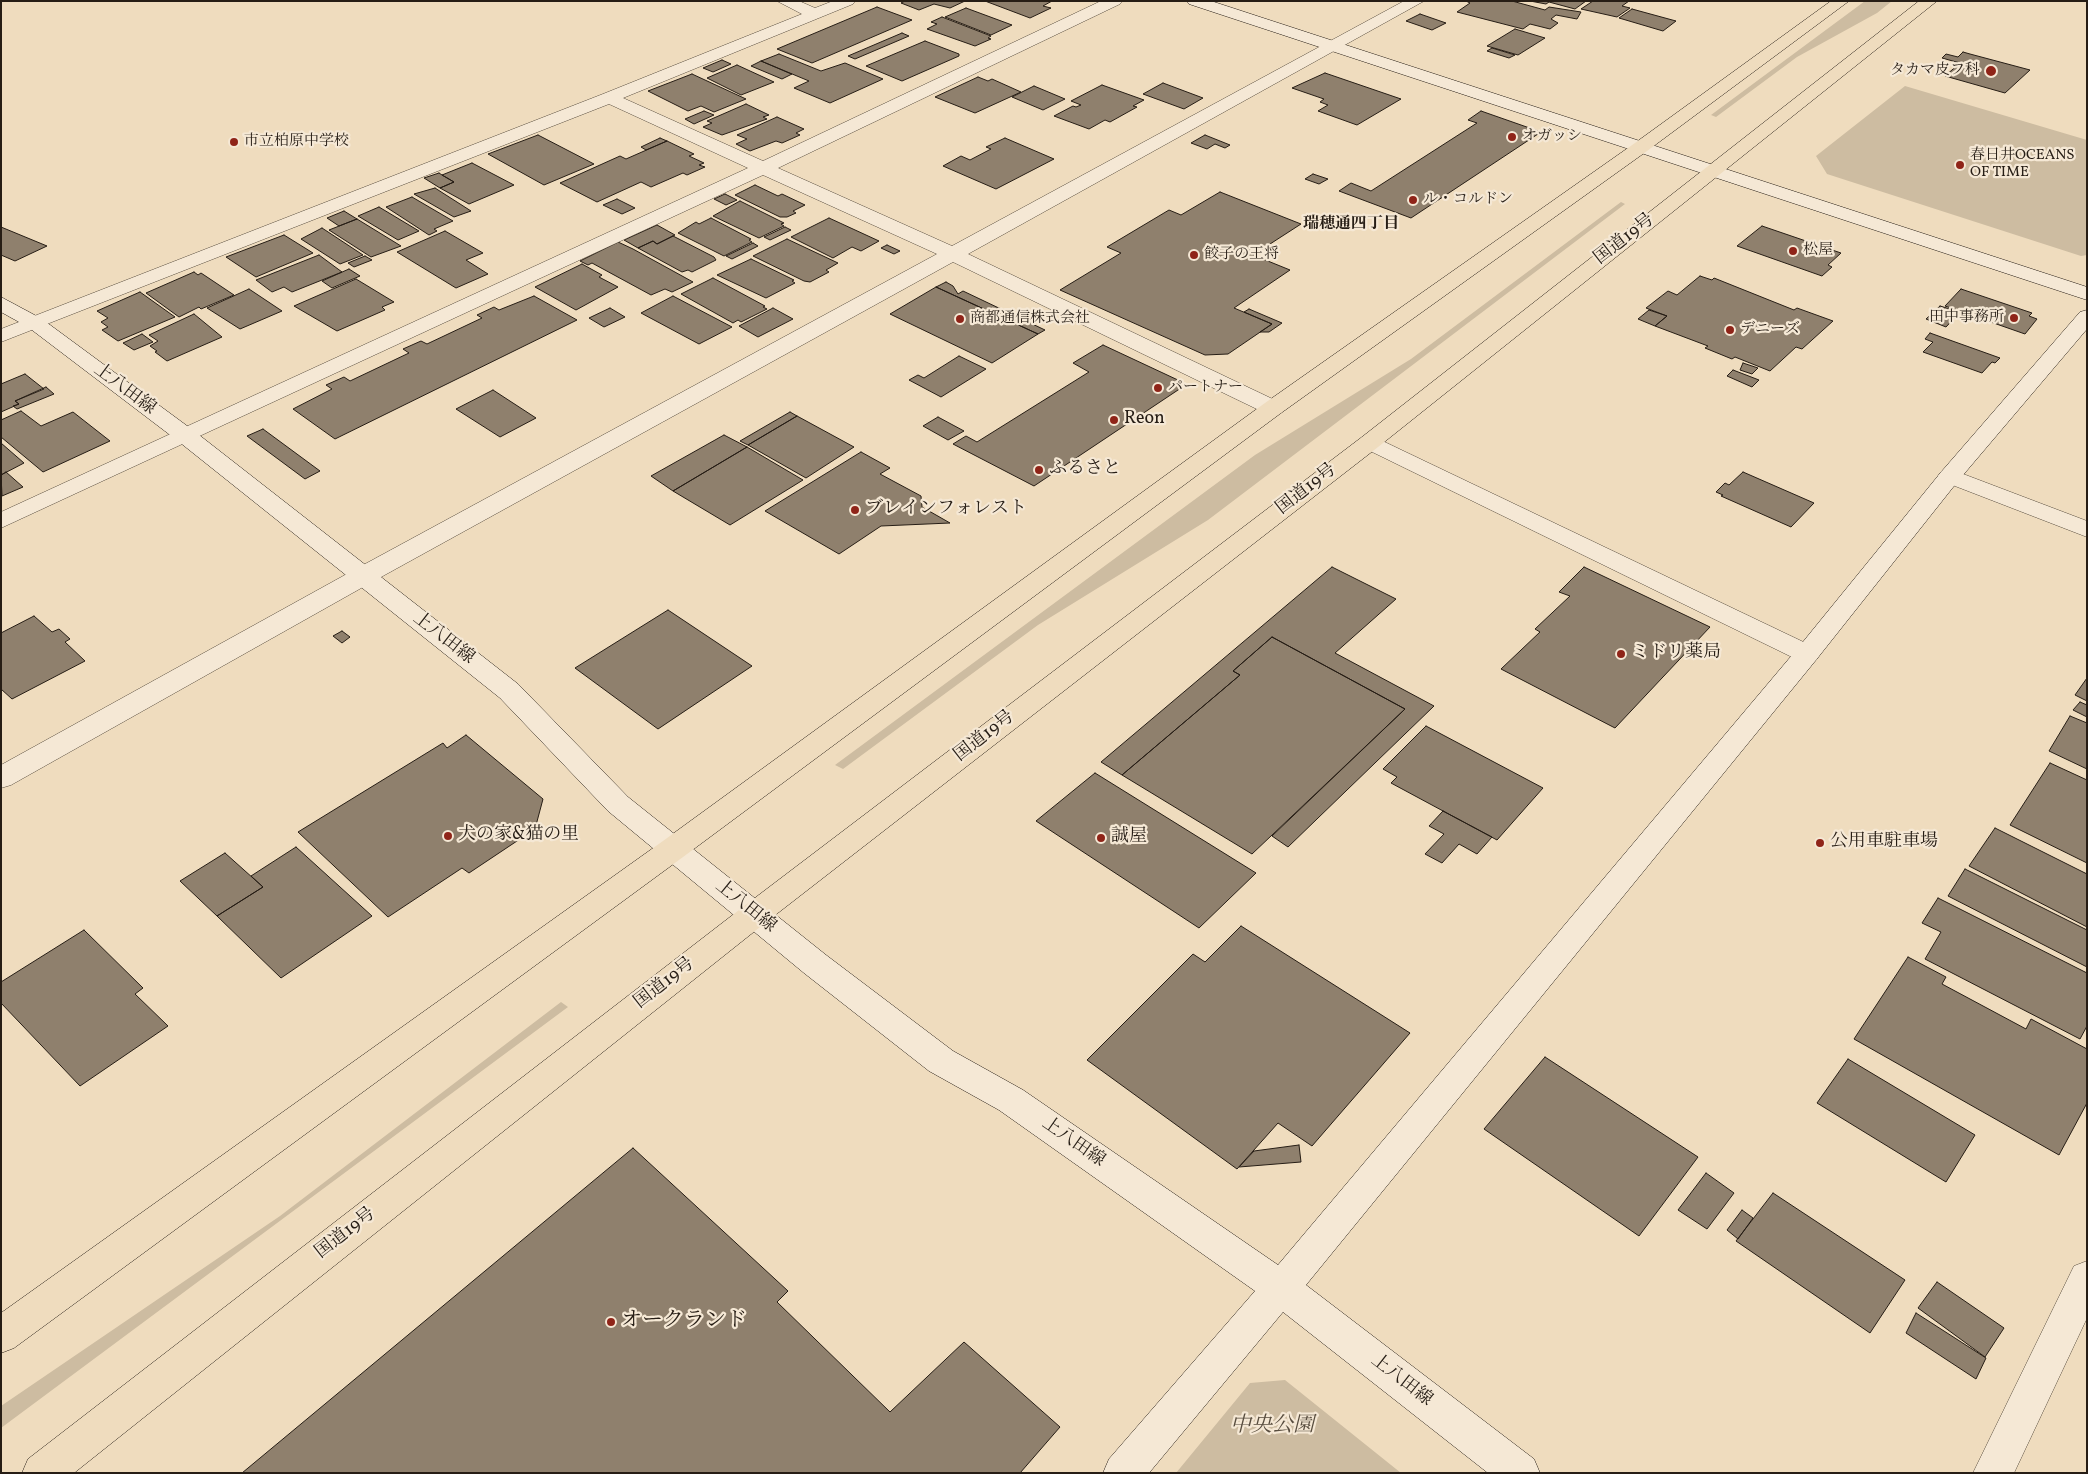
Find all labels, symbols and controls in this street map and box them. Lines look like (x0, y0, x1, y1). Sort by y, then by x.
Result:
place label: タカマ皮フ科 (1890, 62, 1980, 80)
marker: タカマ皮フ科 (1984, 64, 1998, 78)
place label: オガッシ (1522, 128, 1582, 146)
marker: オガッシ (1506, 131, 1518, 143)
place label: 市立柏原中学校 (244, 133, 349, 151)
marker: 市立柏原中学校 (228, 136, 240, 148)
place label: 春日井OCEANS OF TIME (1970, 147, 2075, 182)
marker: 春日井OCEANS OF TIME (1954, 159, 1966, 171)
place label: ル・コルドン (1423, 191, 1513, 209)
marker: ル・コルドン (1407, 194, 1419, 206)
street label: 国道19号 (1591, 210, 1659, 270)
district label: 瑞穂通四丁目 (1303, 215, 1399, 235)
place label: 松屋 (1803, 242, 1833, 260)
marker: 松屋 (1787, 245, 1799, 257)
place label: 餃子の王将 (1204, 246, 1279, 264)
marker: 餃子の王将 (1188, 249, 1200, 261)
place label: 田中事務所 (1929, 309, 2004, 327)
place label: 商都通信株式会社 (970, 310, 1090, 328)
marker: 田中事務所 (2008, 312, 2020, 324)
marker: 商都通信株式会社 (954, 313, 966, 325)
place label: デニーズ (1740, 321, 1800, 339)
marker: デニーズ (1724, 324, 1736, 336)
street label: 上八田線 (89, 360, 159, 420)
place label: パートナー (1168, 379, 1243, 397)
marker: パートナー (1152, 382, 1164, 394)
place label: Reon (1124, 409, 1165, 431)
marker: Reon (1108, 414, 1120, 426)
place label: ふるさと (1049, 459, 1121, 481)
street label: 国道19号 (1273, 460, 1341, 520)
marker: ふるさと (1033, 464, 1045, 476)
place label: ブレインフォレスト (865, 499, 1027, 521)
marker: ブレインフォレスト (849, 504, 861, 516)
street label: 上八田線 (408, 608, 478, 670)
place label: ミドリ薬局 (1631, 643, 1721, 665)
marker: ミドリ薬局 (1615, 648, 1627, 660)
street label: 国道19号 (951, 707, 1019, 767)
place label: 犬の家&猫の里 (458, 825, 579, 847)
place label: 誠屋 (1111, 827, 1147, 849)
marker: 犬の家&猫の里 (442, 830, 454, 842)
marker: 誠屋 (1095, 832, 1107, 844)
place label: 公用車駐車場 (1830, 832, 1938, 854)
marker: 公用車駐車場 (1814, 837, 1826, 849)
street label: 上八田線 (710, 876, 780, 938)
street label: 国道19号 (631, 954, 699, 1014)
street label: 上八田線 (1037, 1114, 1109, 1172)
street label: 国道19号 (312, 1204, 380, 1264)
place label: オークランド (621, 1309, 747, 1335)
marker: オークランド (605, 1316, 617, 1328)
street label: 上八田線 (1366, 1350, 1436, 1412)
park label: 中央公園 (1230, 1414, 1314, 1440)

